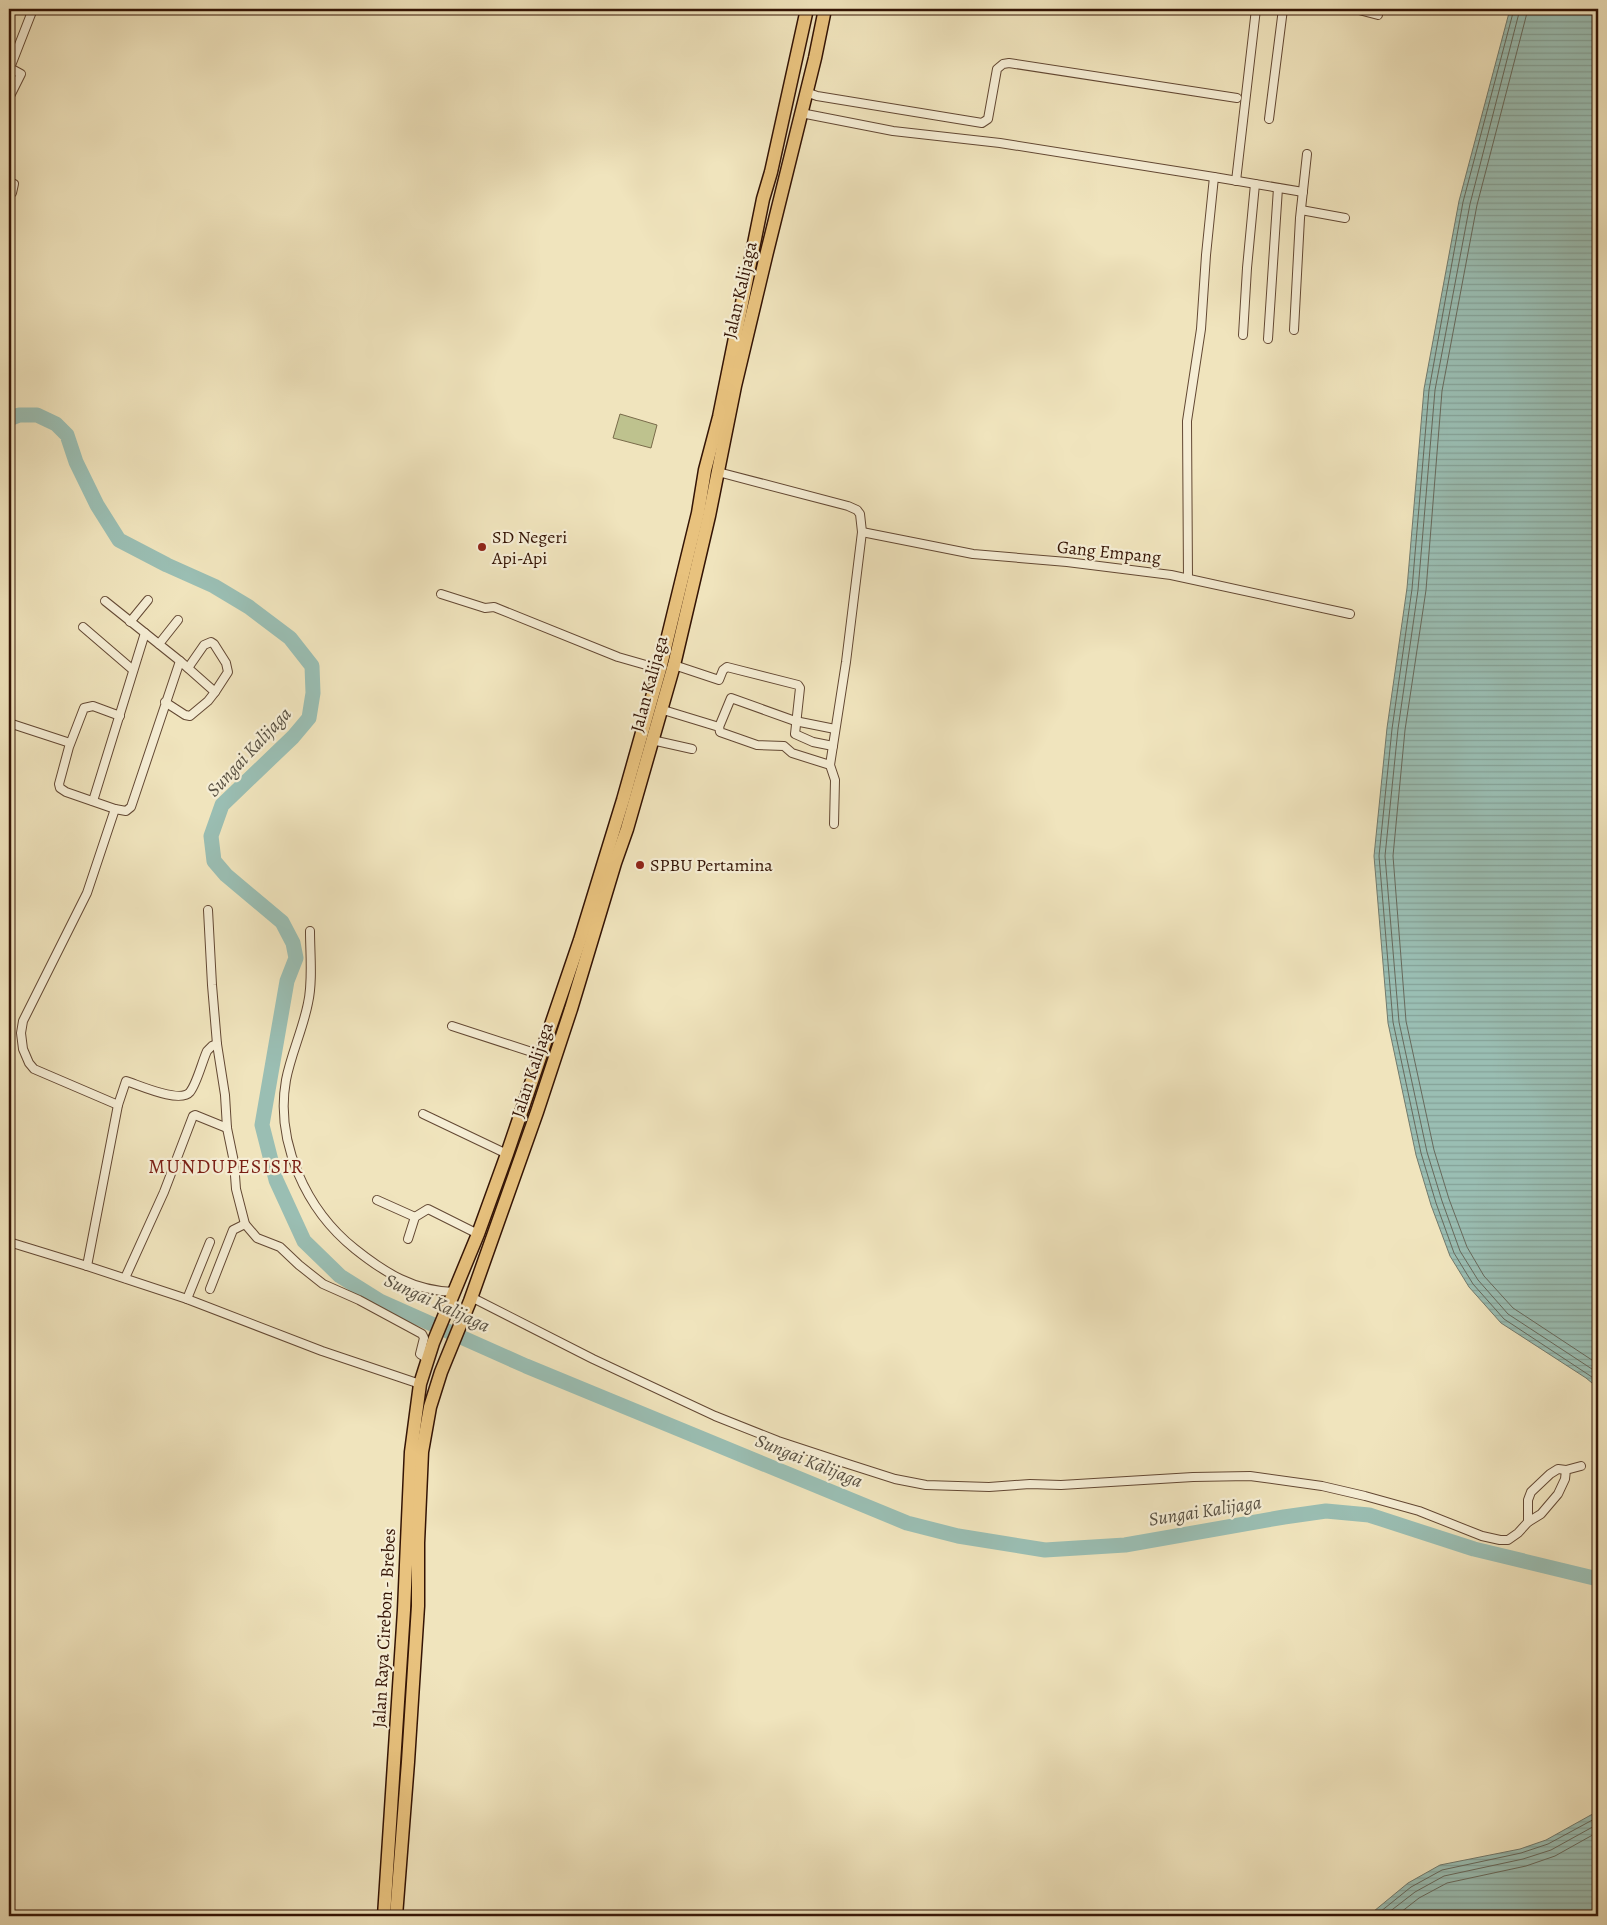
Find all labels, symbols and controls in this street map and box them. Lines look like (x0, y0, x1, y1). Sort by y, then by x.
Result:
street label: Jalan Kalijaga (717, 238, 763, 341)
place label: SD Negeri Api-Api (491, 525, 567, 570)
street label: Gang Empang (1056, 535, 1162, 569)
marker: SD Negeri Api-Api (476, 541, 488, 553)
street label: Jalan Kalijaga (625, 633, 674, 735)
water label: Sungai Kalijaga (201, 701, 297, 802)
place label: SPBU Pertamina (650, 853, 773, 877)
marker: SPBU Pertamina (634, 859, 646, 871)
street label: Jalan Kalijaga (505, 1019, 559, 1121)
district label: MUNDUPESISIR (148, 1153, 304, 1180)
water label: Sungai Kalijaga (380, 1267, 494, 1339)
water label: Sungai Kalijaga (751, 1428, 867, 1494)
water label: Sungai Kalijaga (1147, 1489, 1263, 1533)
street label: Jalan Raya Cirebon - Brebes (367, 1527, 401, 1729)

